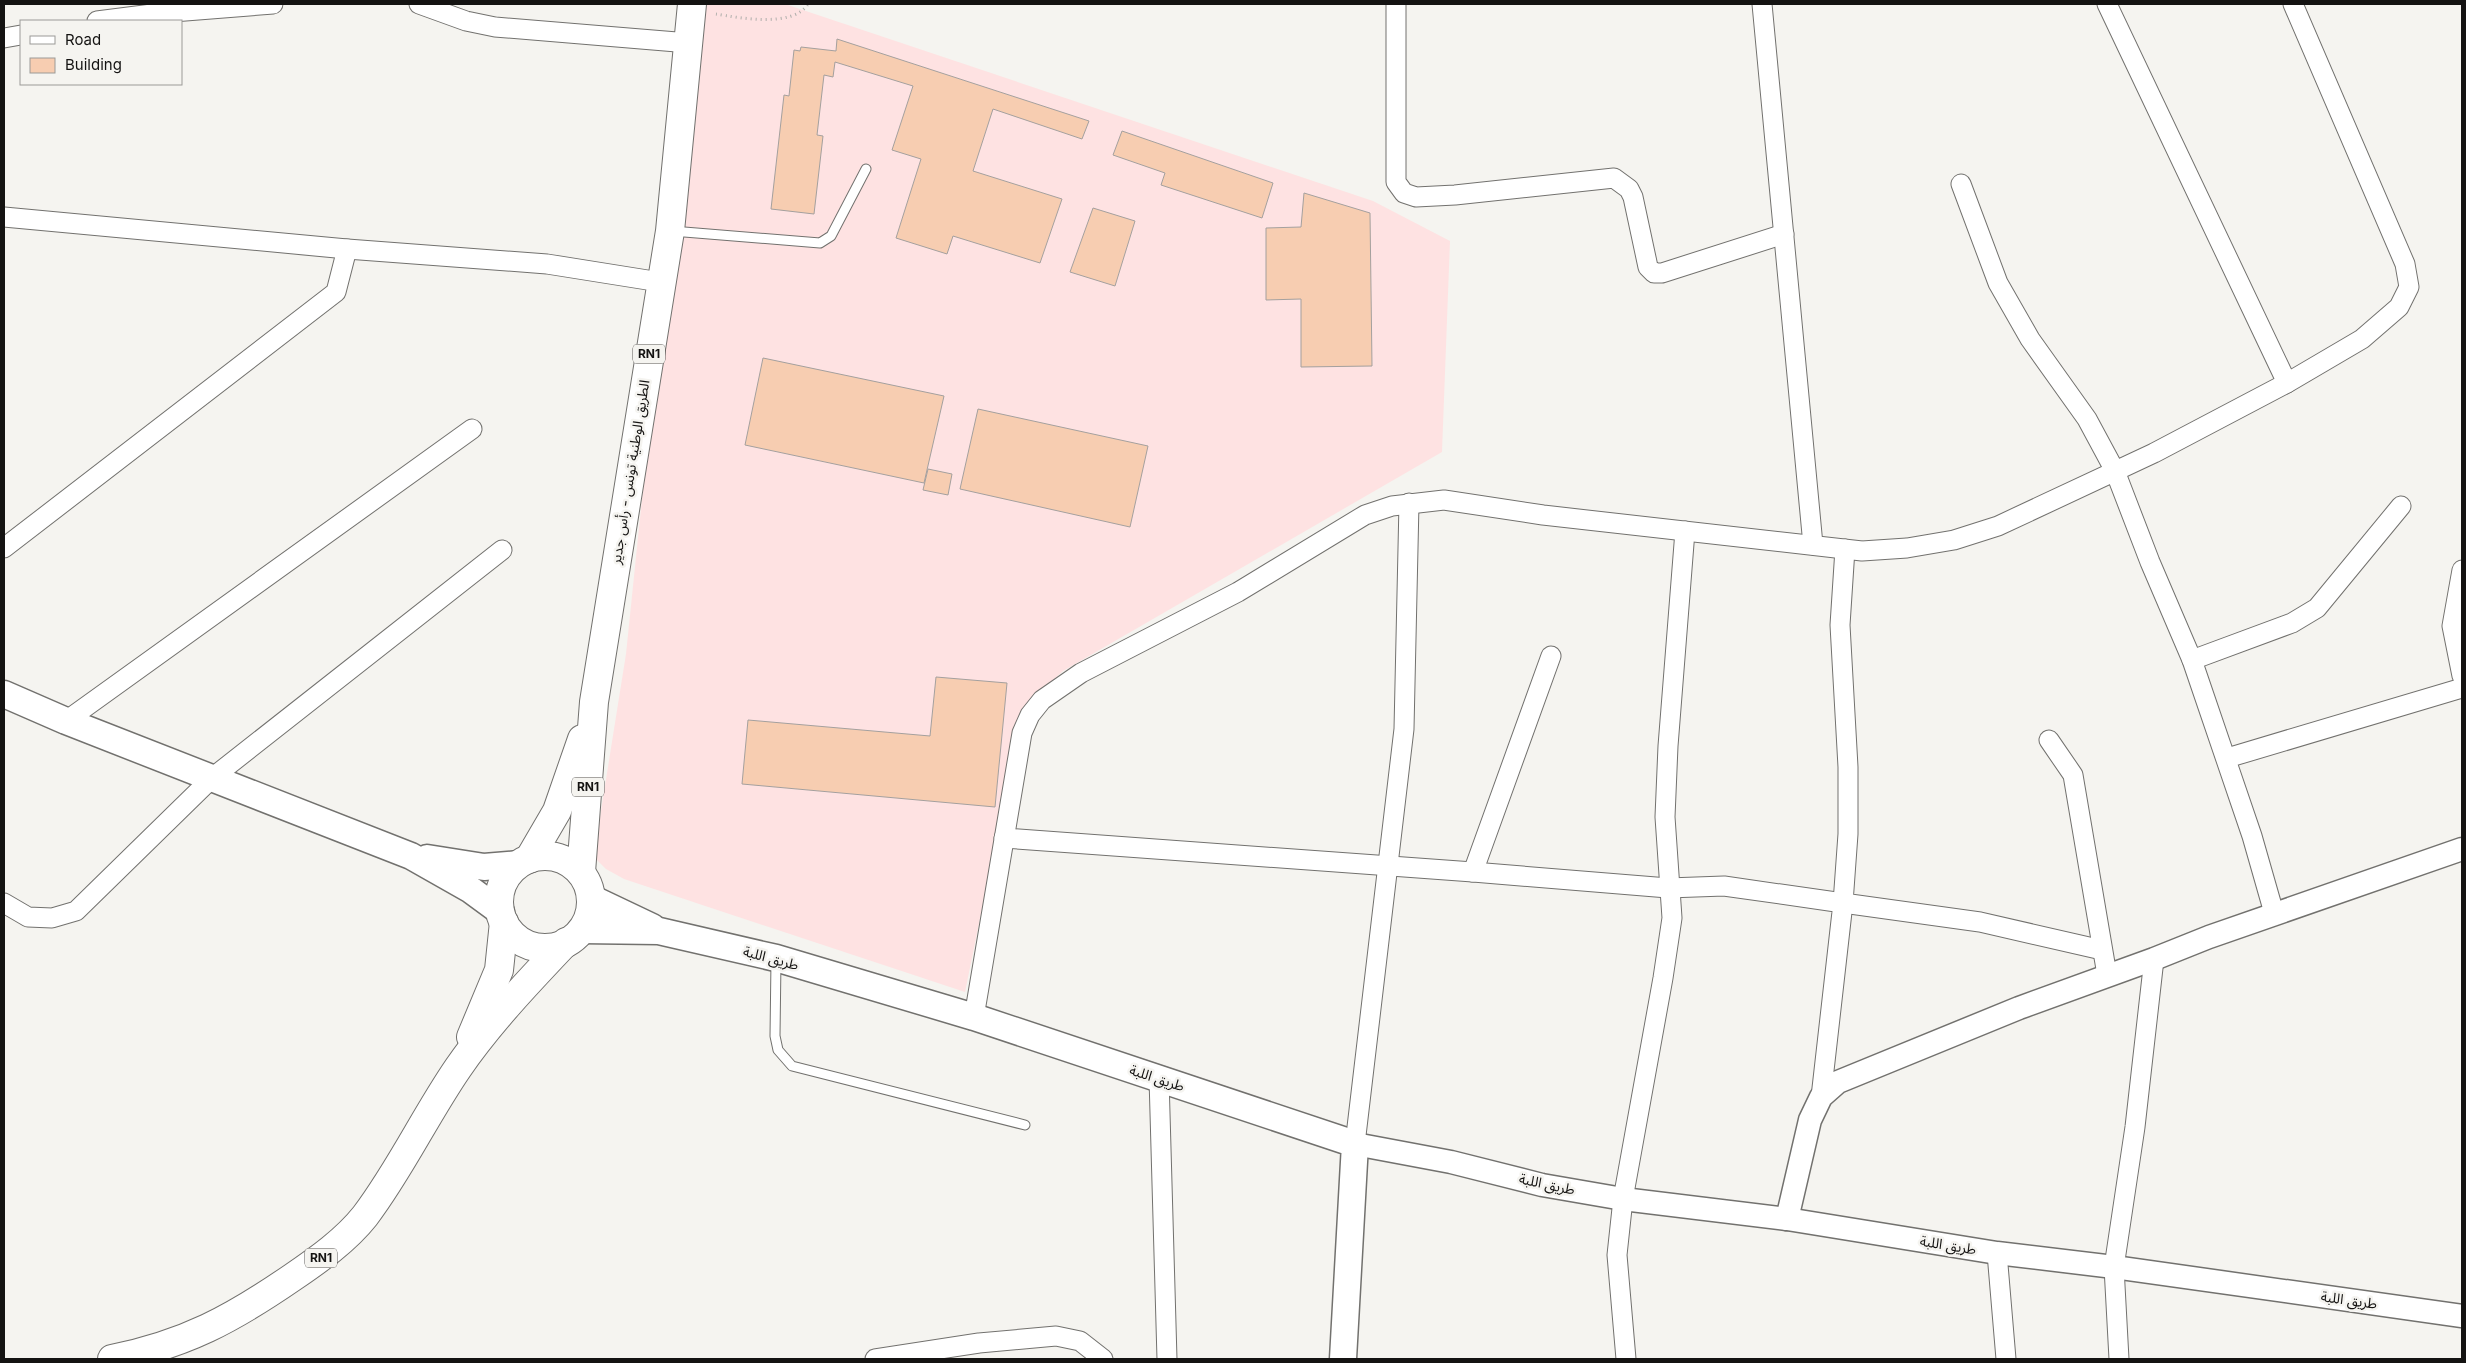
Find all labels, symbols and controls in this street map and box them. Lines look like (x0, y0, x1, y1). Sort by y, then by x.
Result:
legend (20, 20, 182, 85)
text: Road (65, 30, 101, 49)
text: Building (65, 55, 122, 74)
road number: RN1 (633, 344, 665, 364)
street label: الطريق الوطنية تونس - رأس جدير (606, 379, 654, 567)
road number: RN1 (572, 778, 604, 796)
street label: طريق اللبة (741, 942, 801, 975)
street label: طريق اللبة (1127, 1061, 1187, 1096)
street label: طريق اللبة (1517, 1169, 1577, 1200)
street label: طريق اللبة (1918, 1232, 1977, 1259)
road number: RN1 (305, 1248, 337, 1268)
street label: طريق اللبة (2319, 1287, 2378, 1314)

